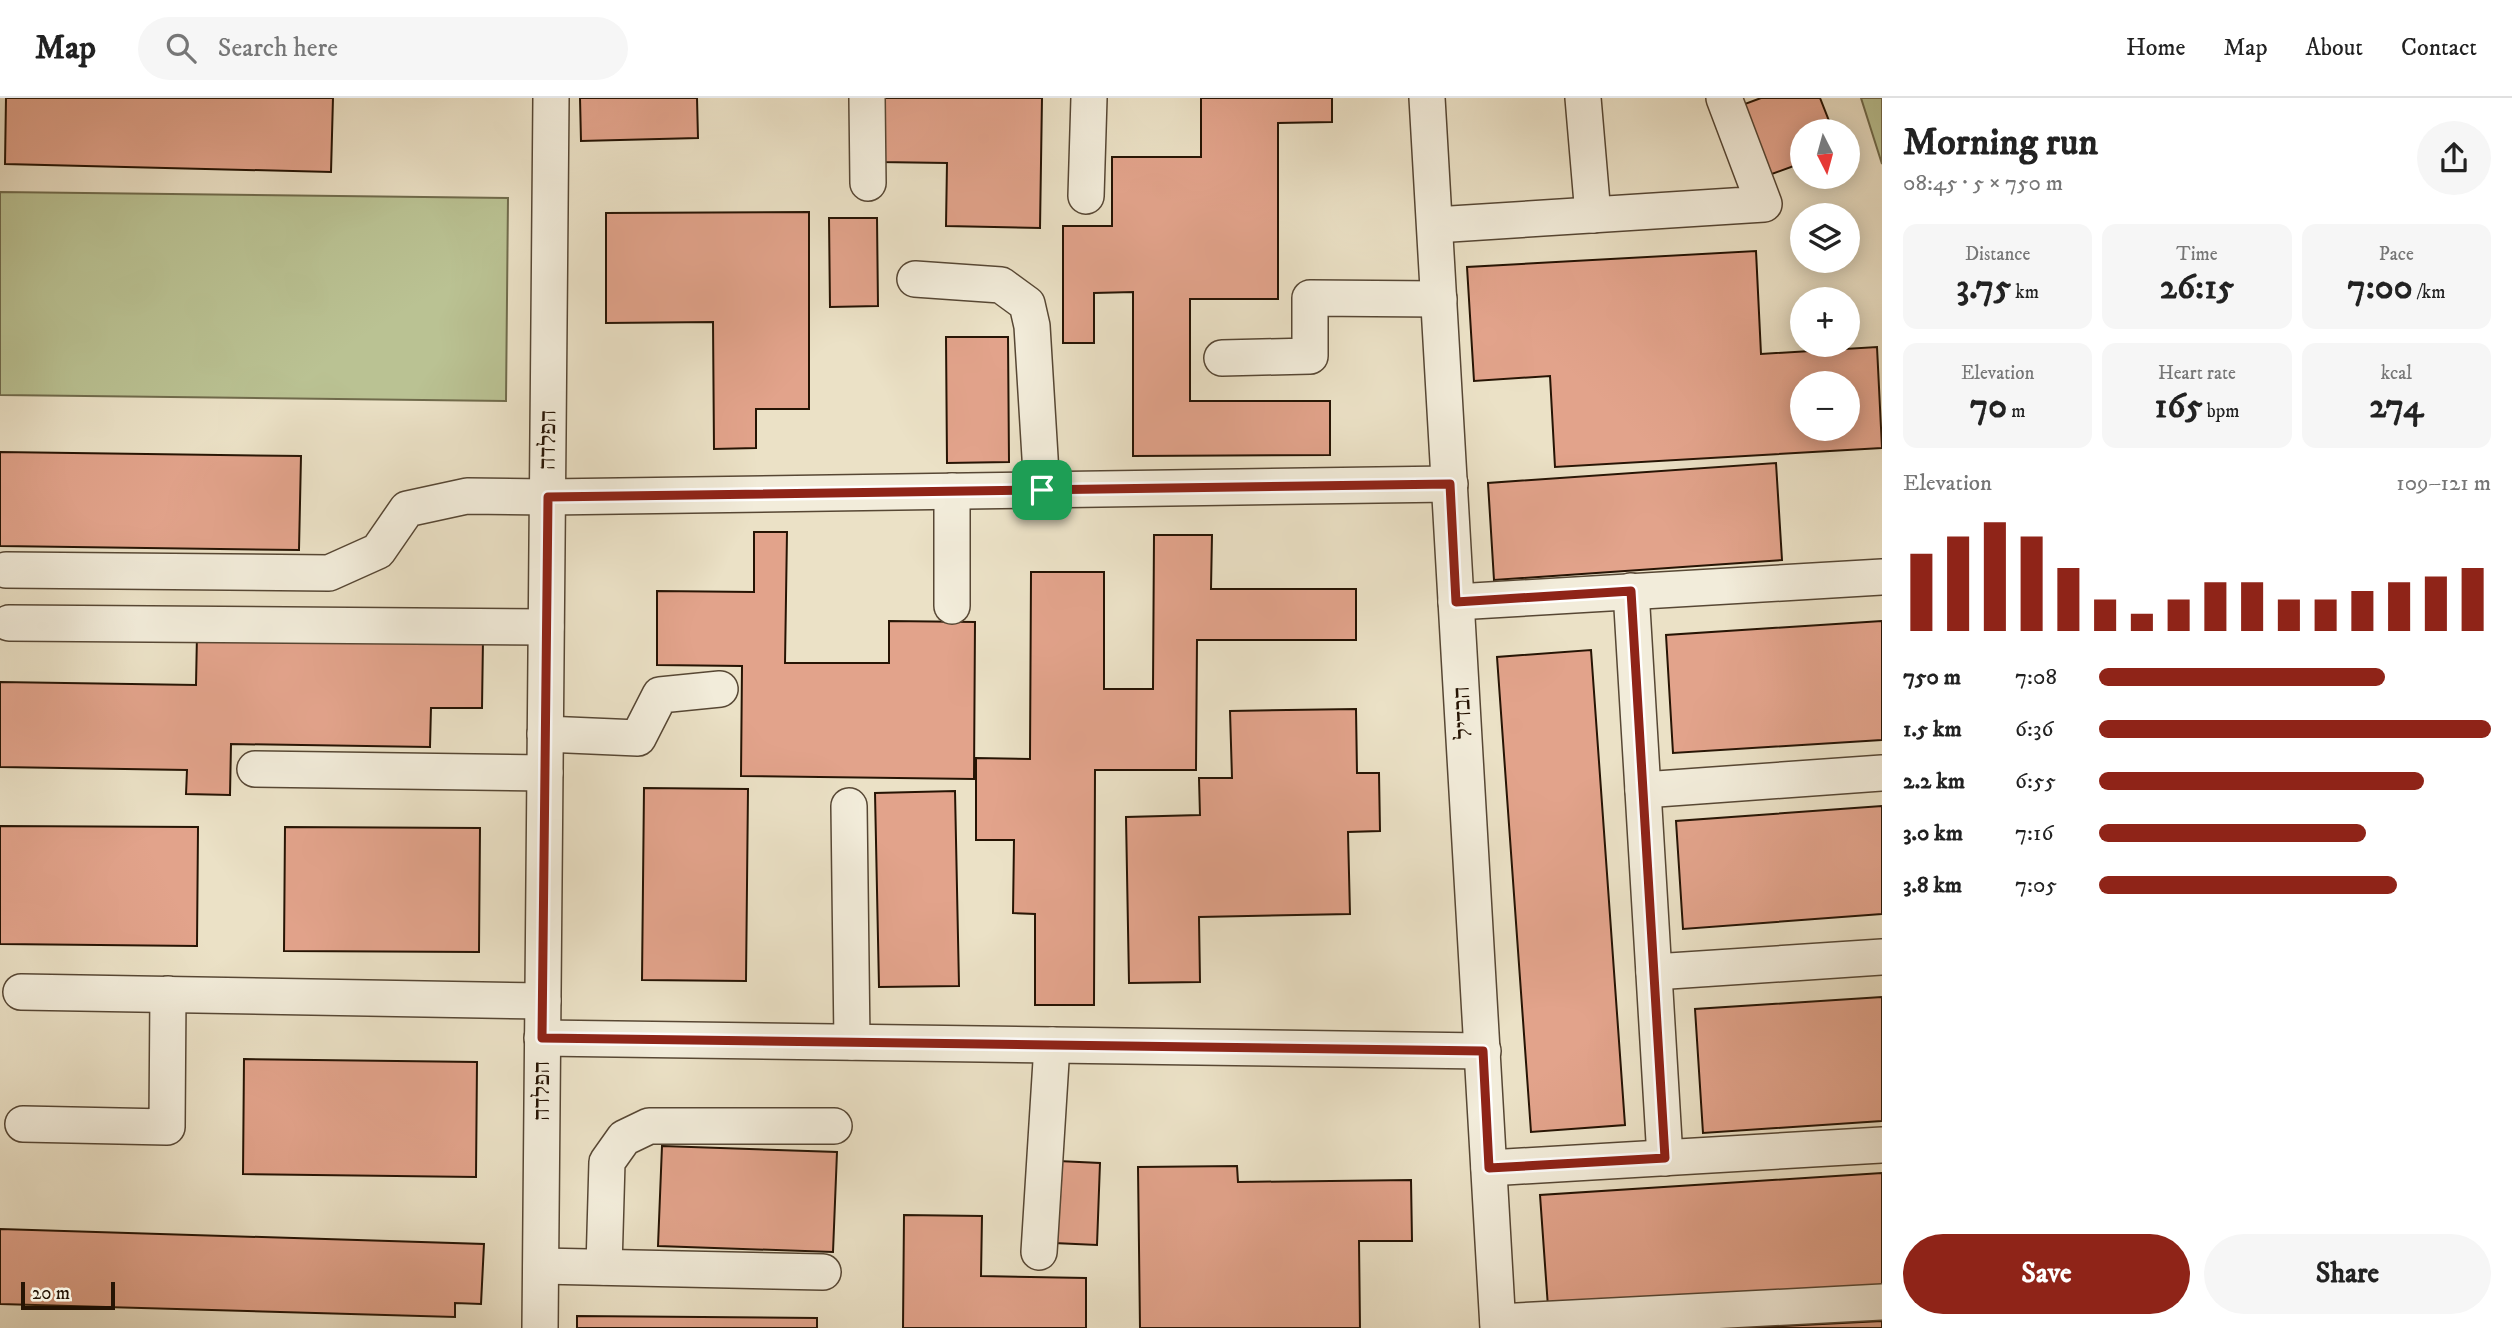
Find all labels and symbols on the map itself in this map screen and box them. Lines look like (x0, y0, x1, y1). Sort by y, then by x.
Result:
north arrow (1790, 119, 1860, 189)
street label: הפלדה (532, 410, 564, 470)
pin (1012, 460, 1072, 520)
street label: הבדיל (1447, 686, 1479, 740)
street label: הפלדה (527, 1061, 557, 1121)
scale bar (21, 1279, 116, 1311)

